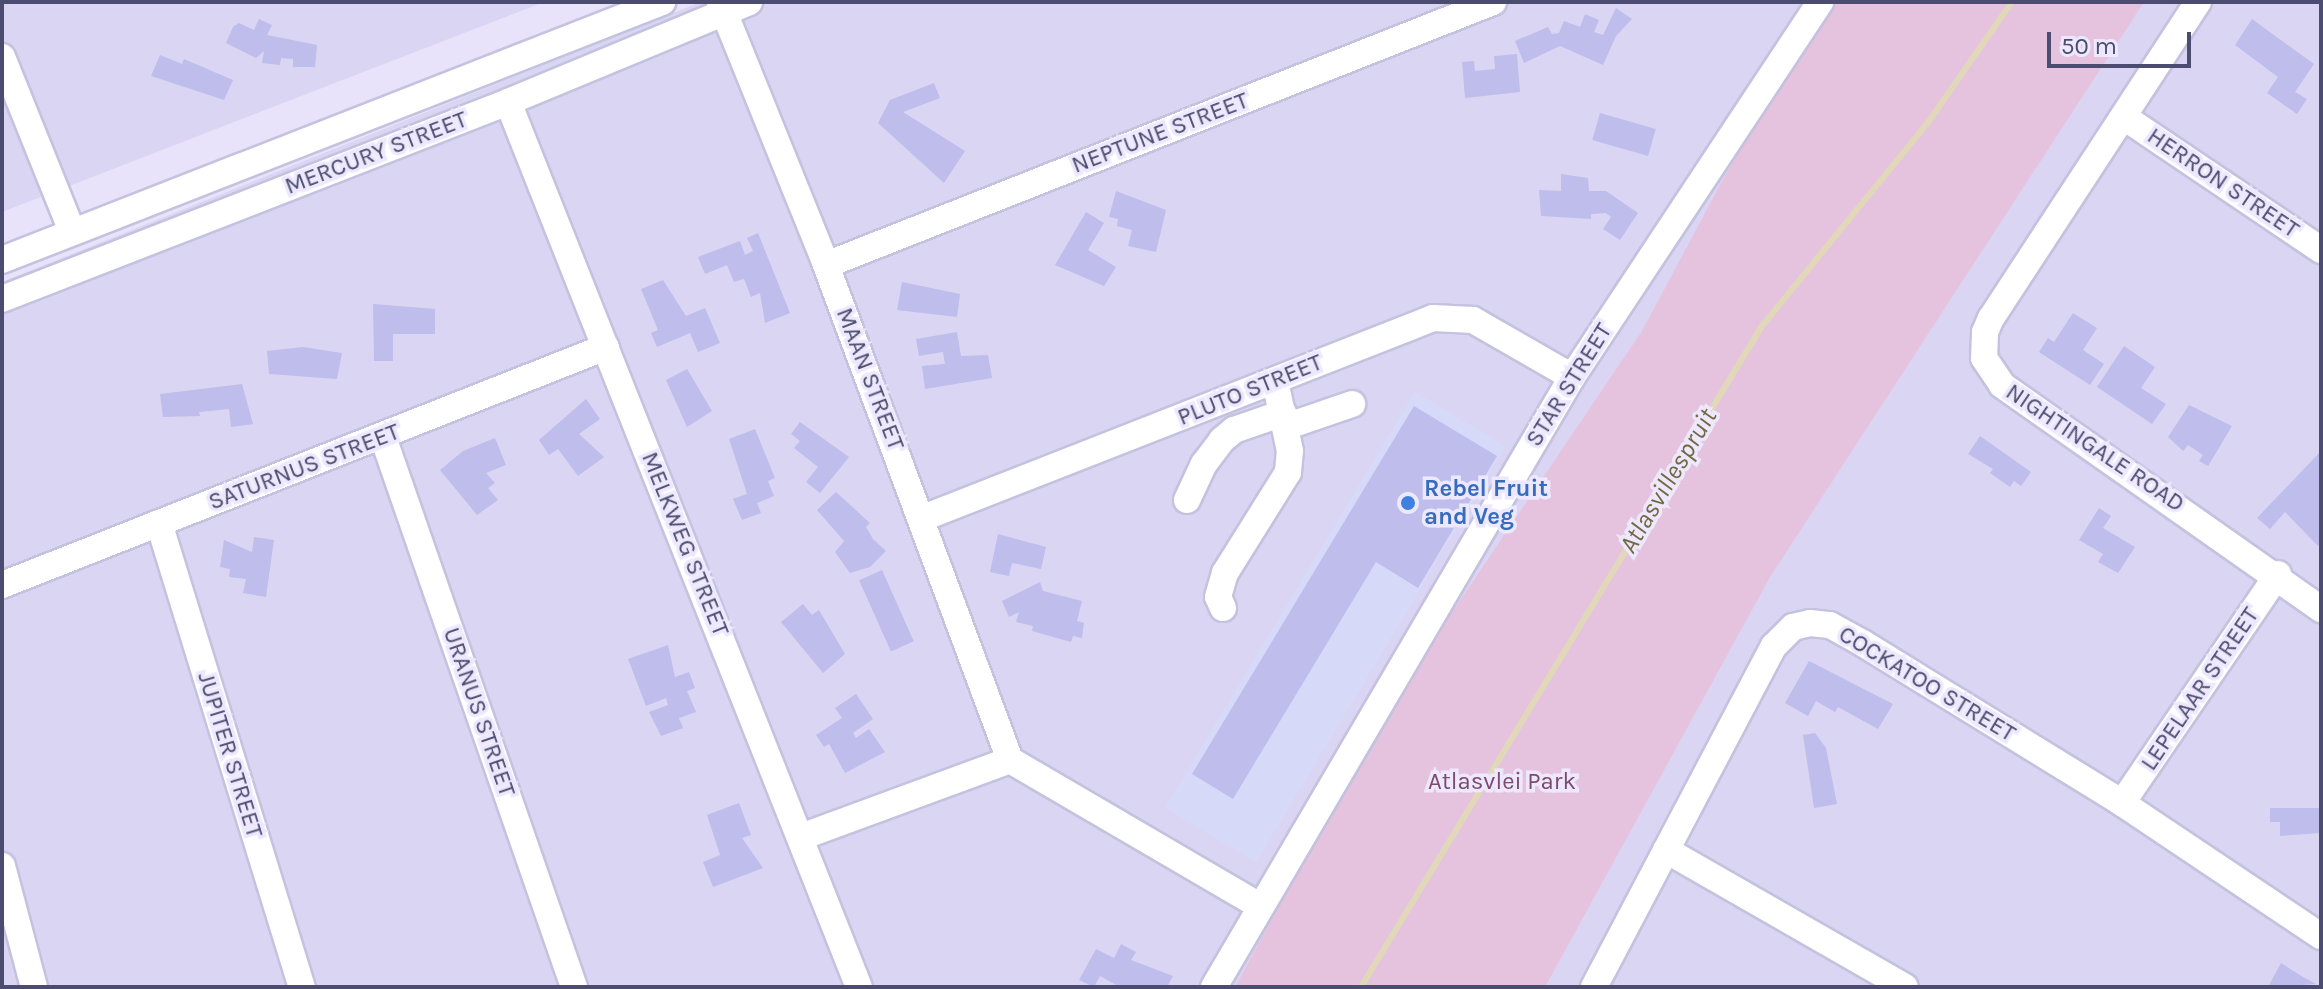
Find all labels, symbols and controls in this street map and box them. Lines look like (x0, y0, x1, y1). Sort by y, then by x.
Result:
scale bar (2051, 16, 2195, 66)
text: 50 m (2061, 32, 2117, 60)
street label: NEPTUNE STREET (1068, 86, 1252, 180)
street label: MERCURY STREET (281, 105, 471, 201)
street label: HERRON STREET (2142, 122, 2304, 244)
street label: MAAN STREET (830, 304, 910, 454)
street label: STAR STREET (1520, 318, 1618, 452)
street label: PLUTO STREET (1173, 348, 1327, 432)
street label: NIGHTINGALE ROAD (2000, 378, 2190, 518)
water label: Atlasvillespruit (1613, 403, 1723, 559)
street label: SATURNUS STREET (204, 417, 404, 517)
street label: MELKWEG STREET (635, 448, 735, 640)
place label: Rebel Fruit and Veg (1424, 475, 1548, 531)
marker: Rebel Fruit and Veg (1399, 494, 1417, 512)
street label: LEPELAAR STREET (2135, 602, 2265, 776)
street label: COCKATOO STREET (1833, 620, 2021, 748)
street label: URANUS STREET (437, 624, 521, 800)
street label: JUPITER STREET (191, 669, 269, 841)
park label: Atlasvlei Park (1428, 768, 1576, 796)

